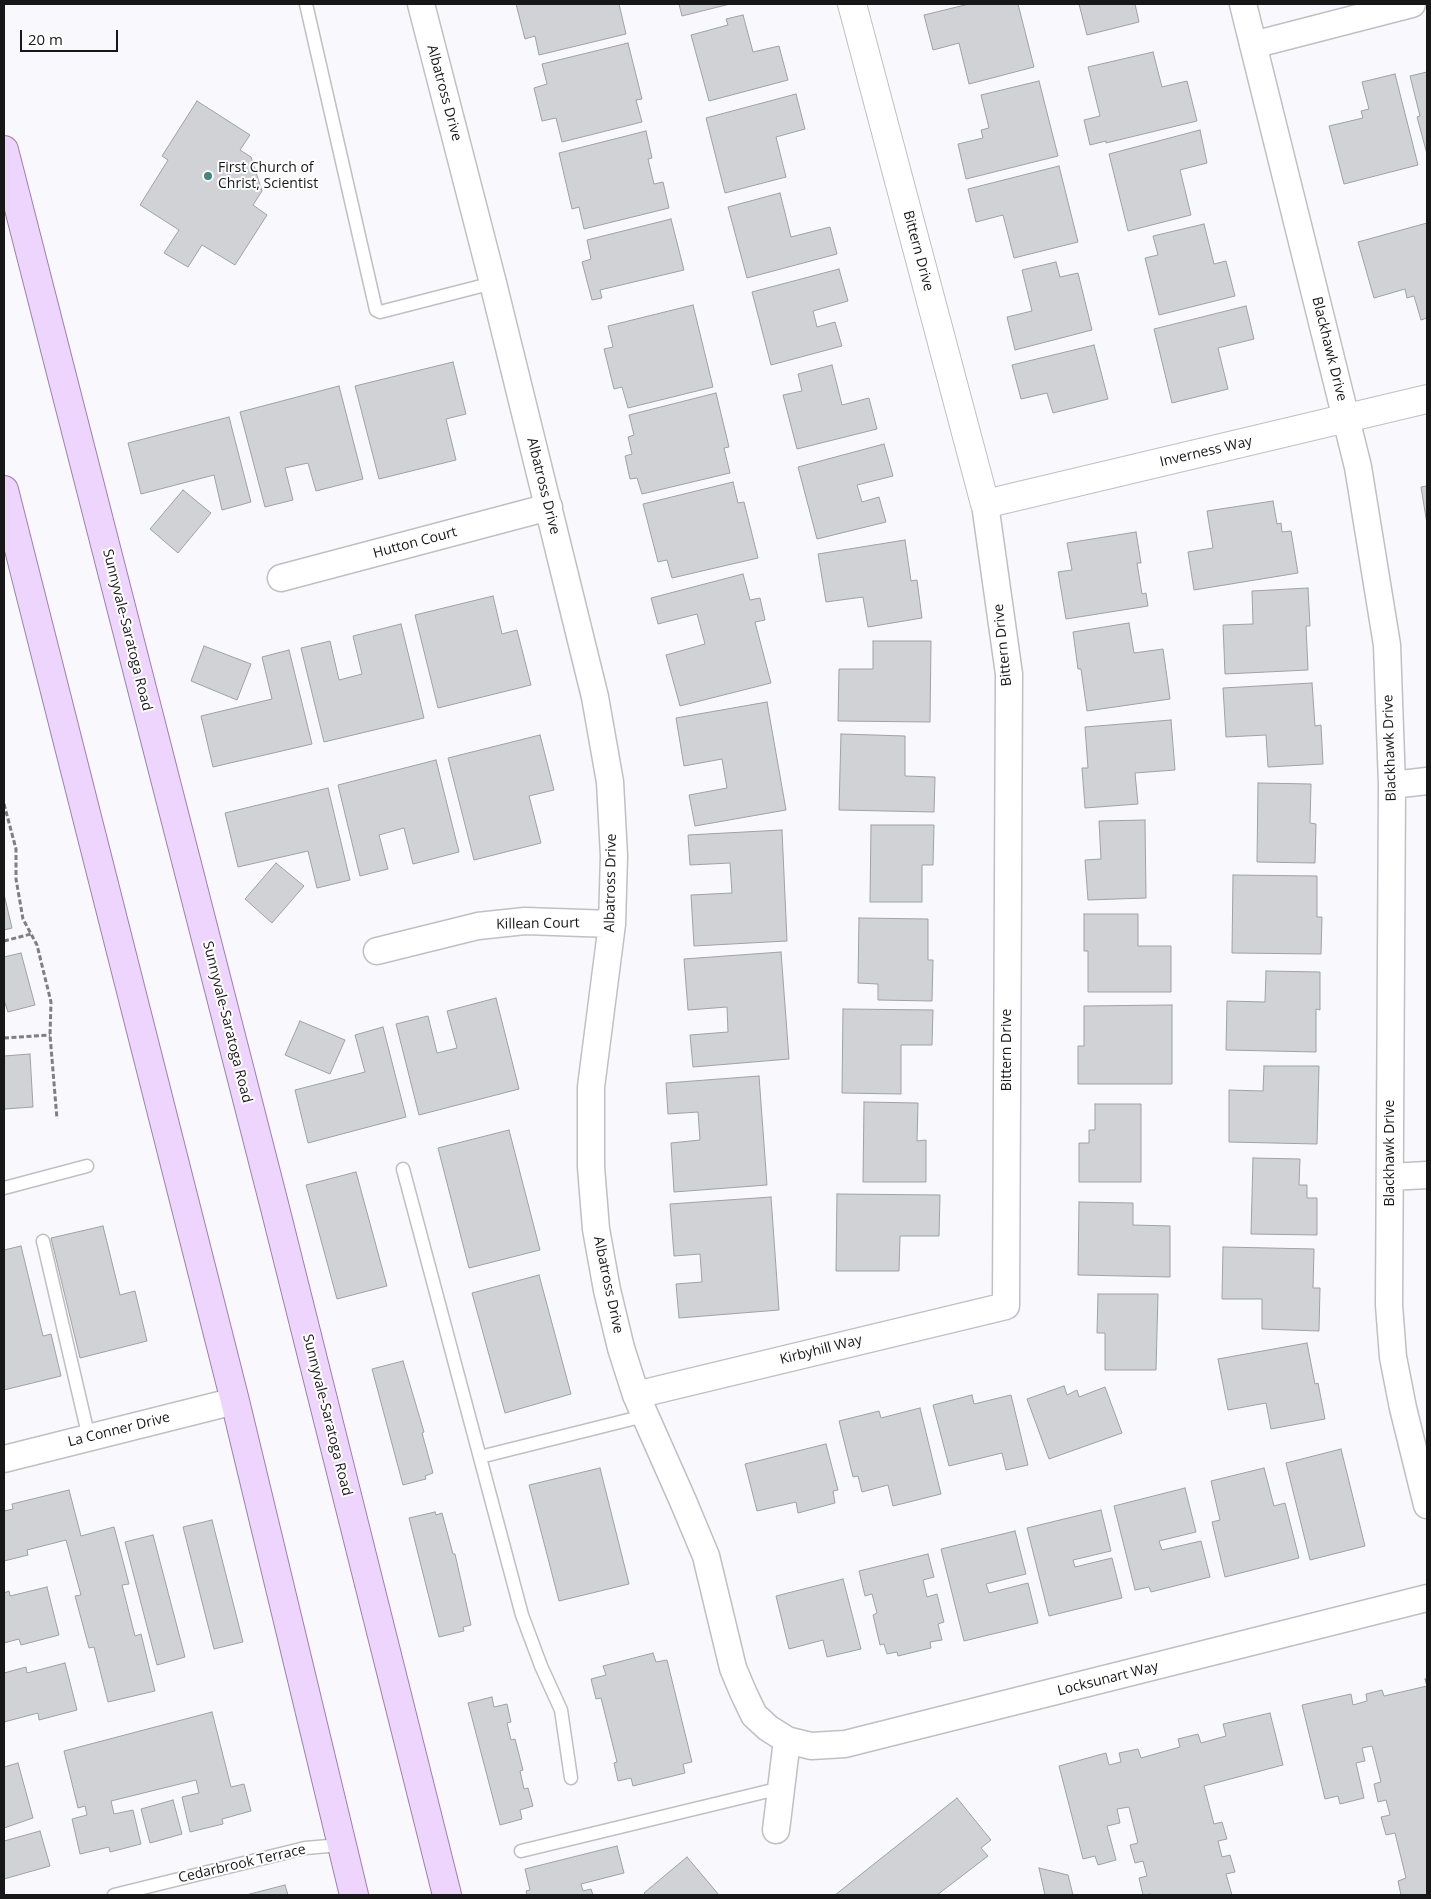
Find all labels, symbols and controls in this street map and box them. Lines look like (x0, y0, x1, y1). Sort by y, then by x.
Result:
scale bar (22, 20, 120, 52)
text: 20 m (28, 29, 63, 49)
street label: Albatross Drive (423, 43, 465, 143)
place label: First Church of Christ, Scientist (218, 160, 318, 192)
marker: First Church of Christ, Scientist (202, 170, 214, 182)
street label: Bittern Drive (899, 209, 937, 293)
street label: Blackhawk Drive (1308, 295, 1350, 403)
street label: Inverness Way (1158, 433, 1254, 471)
street label: Albatross Drive (523, 436, 563, 536)
street label: Hutton Court (371, 524, 459, 562)
street label: Sunnyvale-Saratoga Road (99, 547, 155, 713)
street label: Bittern Drive (990, 603, 1016, 687)
street label: Blackhawk Drive (1380, 694, 1400, 802)
street label: Albatross Drive (602, 833, 620, 933)
street label: Killean Court (496, 915, 580, 933)
street label: Sunnyvale-Saratoga Road (199, 939, 255, 1105)
street label: Bittern Drive (999, 1009, 1015, 1091)
street label: Blackhawk Drive (1382, 1100, 1398, 1206)
street label: Albatross Drive (589, 1235, 627, 1335)
street label: Sunnyvale-Saratoga Road (299, 1332, 355, 1498)
street label: Kirbyhill Way (778, 1332, 864, 1368)
street label: La Conner Drive (66, 1409, 172, 1451)
street label: Locksunart Way (1056, 1658, 1160, 1700)
street label: Cedarbrook Terrace (177, 1841, 307, 1887)

